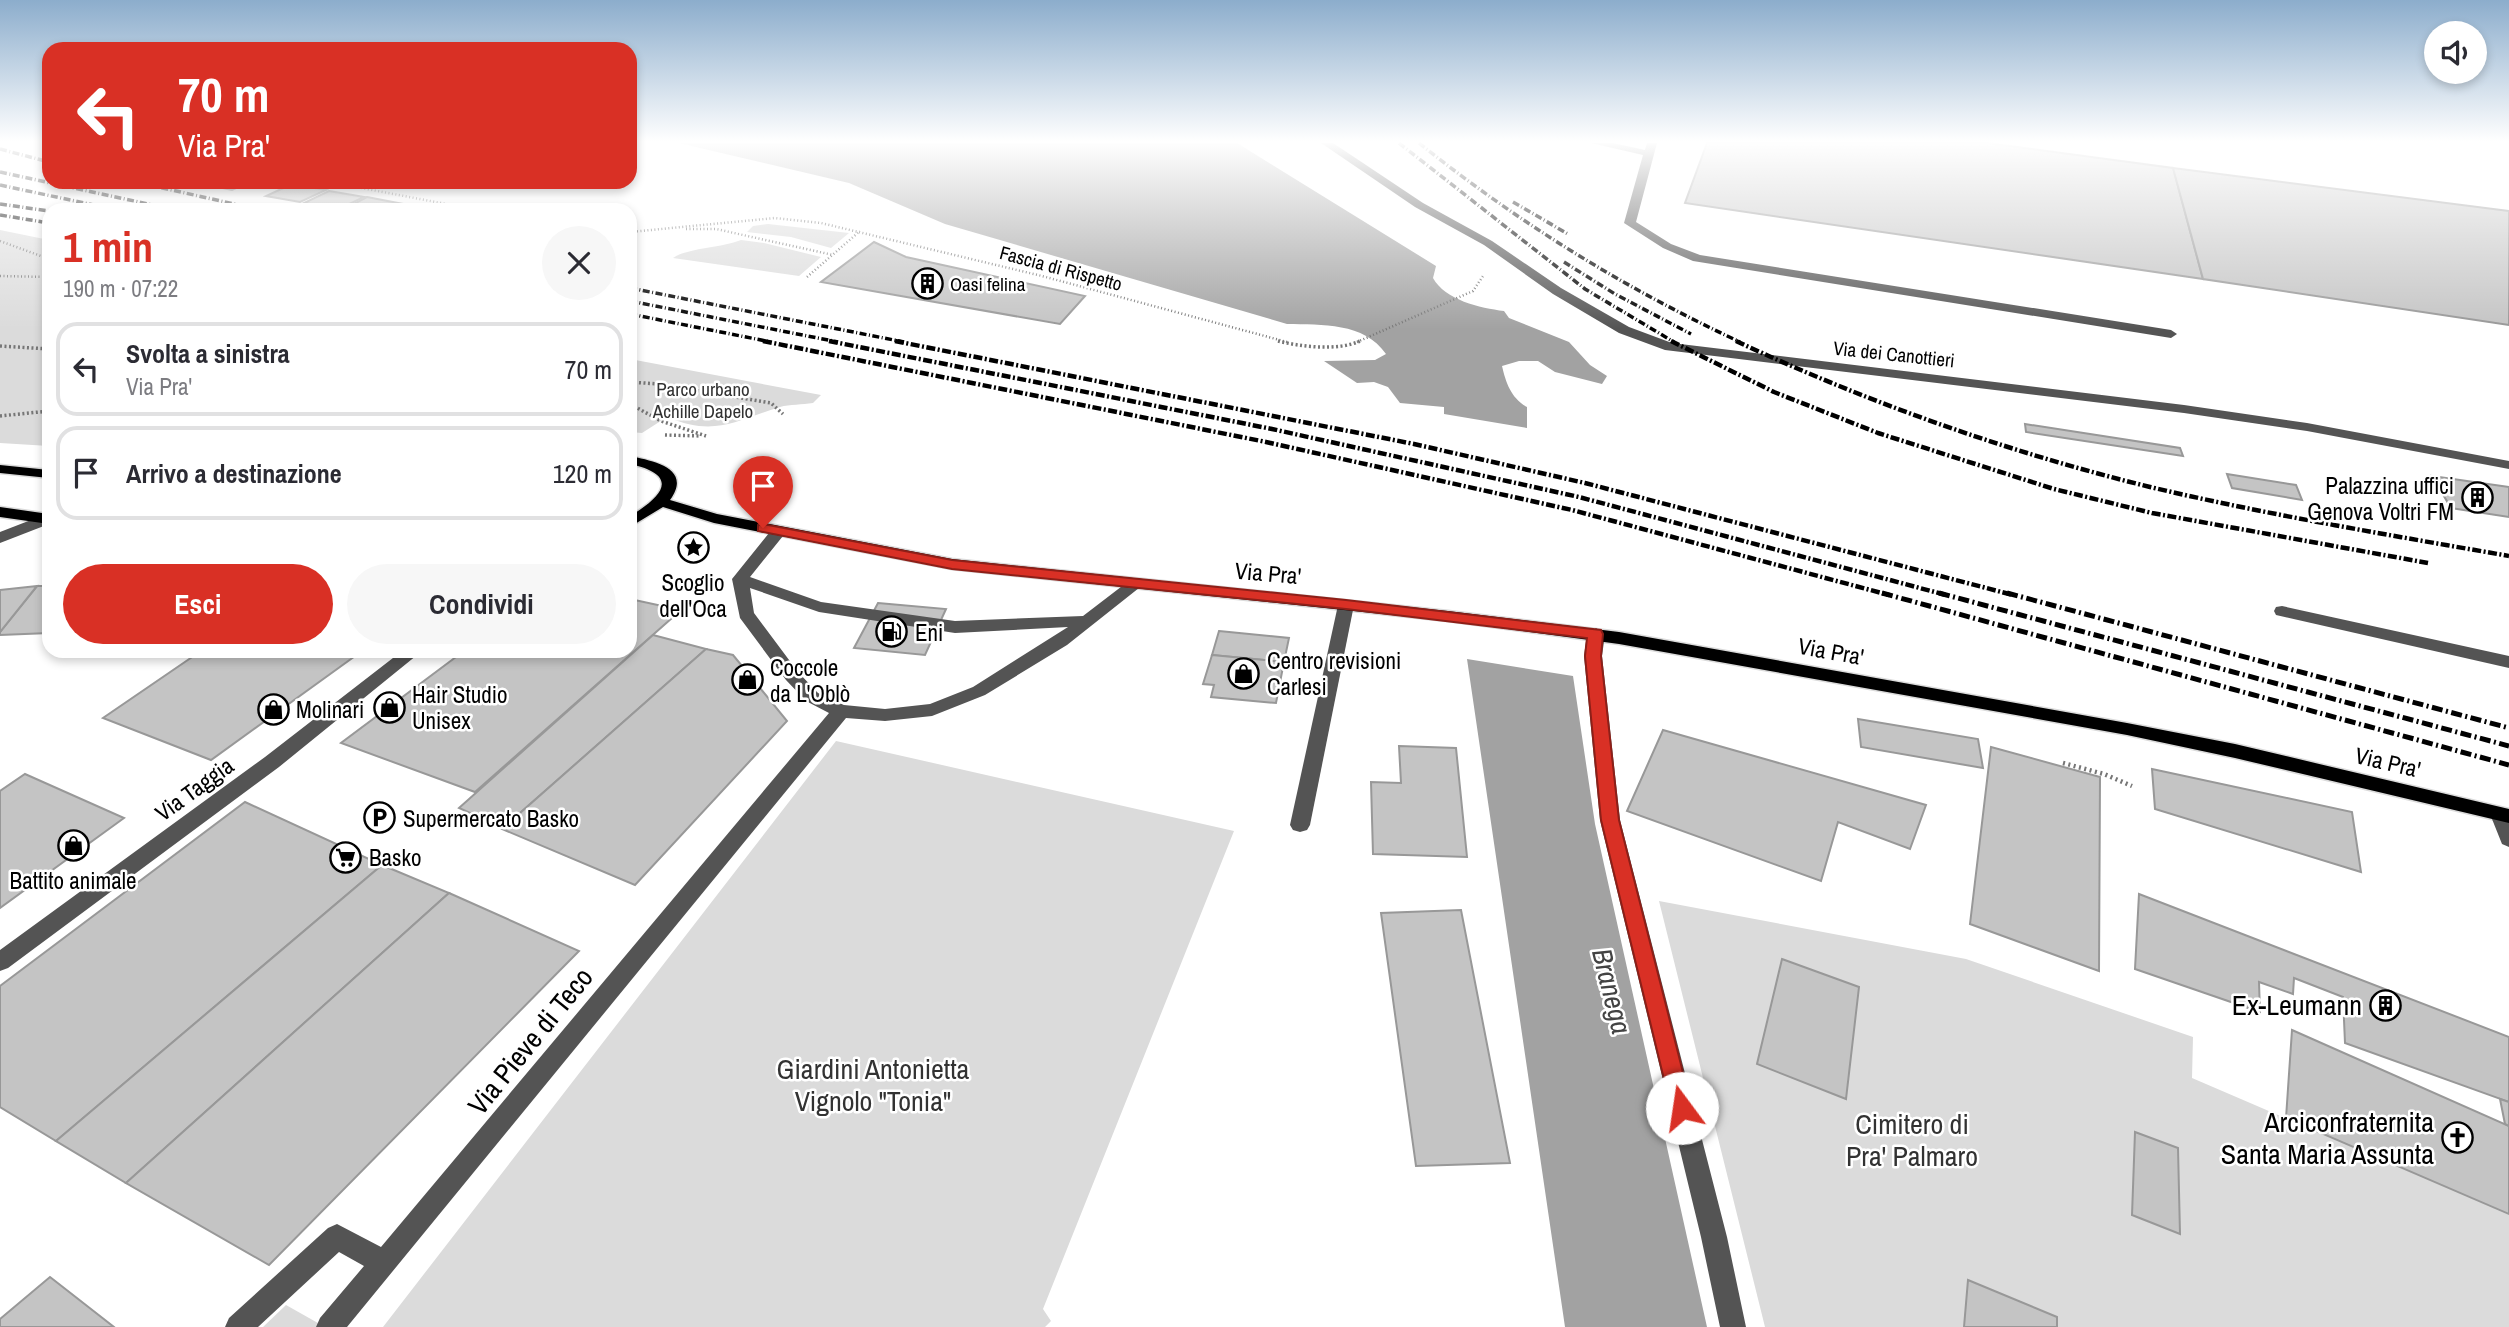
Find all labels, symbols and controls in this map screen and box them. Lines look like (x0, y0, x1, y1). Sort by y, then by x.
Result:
map controls (2424, 21, 2487, 84)
button: sound (2424, 21, 2487, 84)
text: 70 m (178, 61, 270, 127)
icon: left (63, 70, 154, 161)
text: Via Pra' (178, 124, 270, 167)
text: 1 min (63, 219, 153, 275)
button: close (542, 226, 616, 300)
street label: Fascia di Rispetto (997, 239, 1125, 297)
building icon: Oasi felina (910, 267, 944, 301)
place label: Oasi felina (950, 271, 1026, 297)
text: 190 m · 07:22 (63, 273, 178, 304)
street label: Via dei Canottieri (1832, 335, 1956, 373)
text: Svolta a sinistra (126, 336, 290, 371)
icon: left (67, 350, 105, 388)
text: 70 m (565, 352, 612, 387)
text: Via Pra' (126, 371, 192, 402)
park label: Parco urbano Achille Dapelo (652, 376, 753, 424)
icon: arrive (67, 454, 105, 492)
text: Arrivo a destinazione (126, 456, 342, 491)
text: 120 m (553, 456, 612, 491)
pin (733, 456, 793, 528)
icon: arrive (744, 467, 782, 505)
place label: Palazzina uffici Genova Voltri FM (2307, 470, 2454, 527)
building icon: Palazzina uffici Genova Voltri FM (2460, 481, 2494, 515)
place icon: Scoglio dell'Oca (676, 531, 710, 565)
street label: Via Pra' (1234, 555, 1302, 591)
button: Esci (63, 564, 333, 644)
button: Condividi (347, 564, 616, 644)
place label: Scoglio dell'Oca (659, 567, 727, 624)
fuel station icon: Eni (875, 615, 909, 649)
place label: Eni (915, 617, 943, 648)
street label: Via Pra' (1796, 630, 1866, 672)
place label: Centro revisioni Carlesi (1267, 645, 1401, 702)
place label: Coccole da L'Oblò (770, 652, 850, 709)
shop icon: Centro revisioni Carlesi (1227, 656, 1261, 690)
shop icon: Coccole da L'Oblò (730, 663, 764, 697)
place label: Hair Studio Unisex (412, 679, 507, 736)
shop icon: Hair Studio Unisex (372, 690, 406, 724)
shop icon: Molinari (256, 692, 290, 726)
place label: Molinari (296, 694, 364, 725)
street label: Via Pra' (2352, 739, 2424, 785)
street label: Via Taggia (149, 750, 240, 828)
parking icon: Supermercato Basko (363, 801, 397, 835)
place label: Supermercato Basko (403, 803, 579, 834)
shop icon: Battito animale (56, 829, 90, 863)
supermarket icon: Basko (329, 840, 363, 874)
place label: Basko (369, 842, 421, 873)
place label: Battito animale (10, 865, 136, 896)
water label: Branega (1583, 944, 1641, 1038)
street label: Via Pieve di Teco (459, 959, 601, 1123)
place label: Ex-Leumann (2232, 986, 2362, 1024)
building icon: Ex-Leumann (2368, 988, 2402, 1022)
park label: Giardini Antonietta Vignolo "Tonia" (777, 1050, 970, 1120)
position arrow (1645, 1071, 1719, 1145)
place label: Arciconfraternita Santa Maria Assunta (2221, 1103, 2434, 1173)
park label: Cimitero di Pra' Palmaro (1846, 1105, 1978, 1175)
church icon: Arciconfraternita Santa Maria Assunta (2440, 1121, 2474, 1155)

